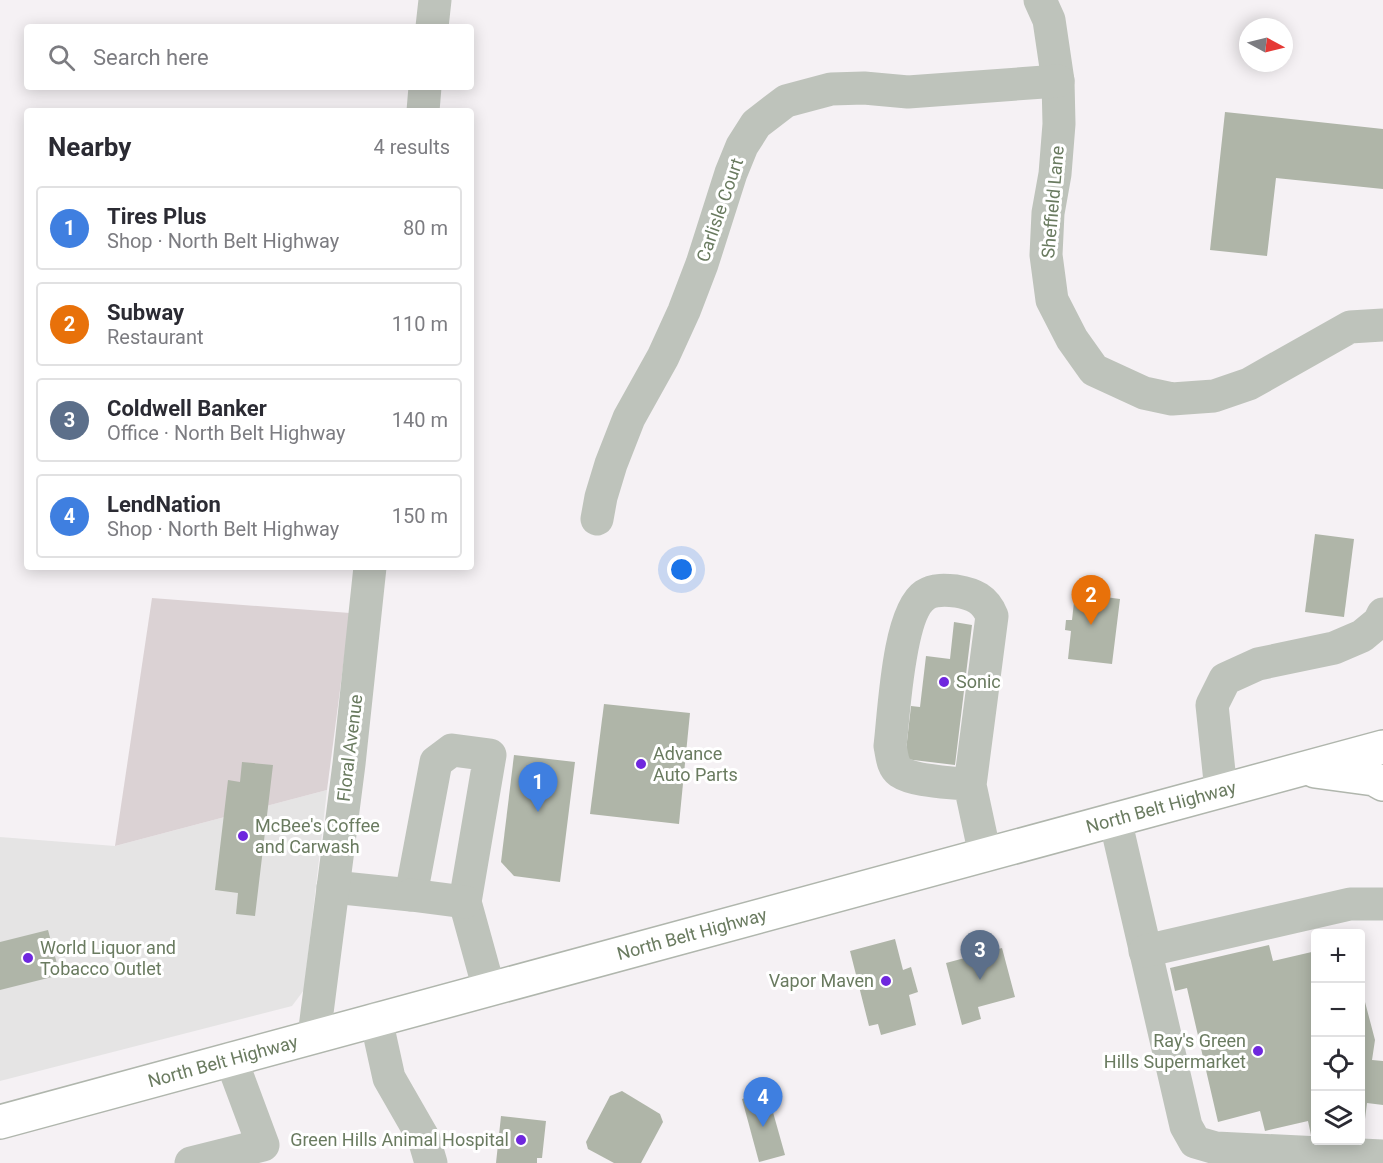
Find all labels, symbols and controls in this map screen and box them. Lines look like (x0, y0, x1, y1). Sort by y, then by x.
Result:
north arrow (1239, 18, 1293, 72)
search box (24, 24, 474, 90)
icon: search (45, 41, 78, 74)
text: Search here (93, 45, 209, 70)
text: Nearby (48, 132, 131, 162)
text: 4 results (374, 135, 450, 159)
street label: Sheffield Lane (1037, 145, 1068, 259)
street label: Carlisle Court (692, 155, 747, 264)
text: Tires Plus (107, 204, 207, 229)
text: 1 (64, 216, 75, 240)
text: 80 m (403, 216, 448, 240)
text: Shop · North Belt Highway (107, 229, 339, 253)
text: Subway (107, 300, 184, 325)
text: 2 (64, 312, 75, 336)
text: 110 m (392, 312, 448, 336)
text: Restaurant (107, 325, 204, 349)
text: Coldwell Banker (107, 396, 267, 421)
text: 3 (64, 408, 75, 432)
text: 140 m (392, 408, 448, 432)
text: Office · North Belt Highway (107, 421, 346, 445)
text: LendNation (107, 492, 221, 517)
text: 4 (64, 504, 75, 528)
text: 150 m (392, 504, 448, 528)
text: Shop · North Belt Highway (107, 517, 339, 541)
your location (667, 555, 696, 584)
pin: 2 (1072, 576, 1110, 625)
place label: Sonic (956, 671, 1001, 692)
marker: Sonic (937, 675, 951, 689)
street label: Floral Avenue (333, 693, 366, 803)
place label: Advance Auto Parts (653, 743, 738, 785)
marker: Advance Auto Parts (634, 757, 648, 771)
pin: 1 (518, 762, 558, 812)
street label: North Belt Highway (1084, 776, 1239, 837)
place label: McBee's Coffee and Carwash (255, 815, 380, 857)
marker: McBee's Coffee and Carwash (236, 829, 250, 843)
street label: North Belt Highway (615, 903, 770, 964)
map controls (1311, 929, 1365, 1145)
button: + (1311, 929, 1365, 983)
pin: 3 (960, 930, 1000, 980)
place label: World Liquor and Tobacco Outlet (40, 937, 176, 979)
marker: World Liquor and Tobacco Outlet (21, 951, 35, 965)
place label: Vapor Maven (769, 970, 874, 991)
marker: Vapor Maven (879, 974, 893, 988)
button: − (1311, 983, 1365, 1037)
place label: Ray's Green Hills Supermarket (1104, 1030, 1246, 1072)
street label: North Belt Highway (146, 1031, 301, 1091)
button: locate (1311, 1037, 1365, 1091)
marker: Ray's Green Hills Supermarket (1251, 1044, 1265, 1058)
pin: 4 (744, 1078, 783, 1127)
button: layers (1311, 1091, 1365, 1145)
place label: Green Hills Animal Hospital (290, 1129, 509, 1150)
marker: Green Hills Animal Hospital (514, 1133, 528, 1147)

